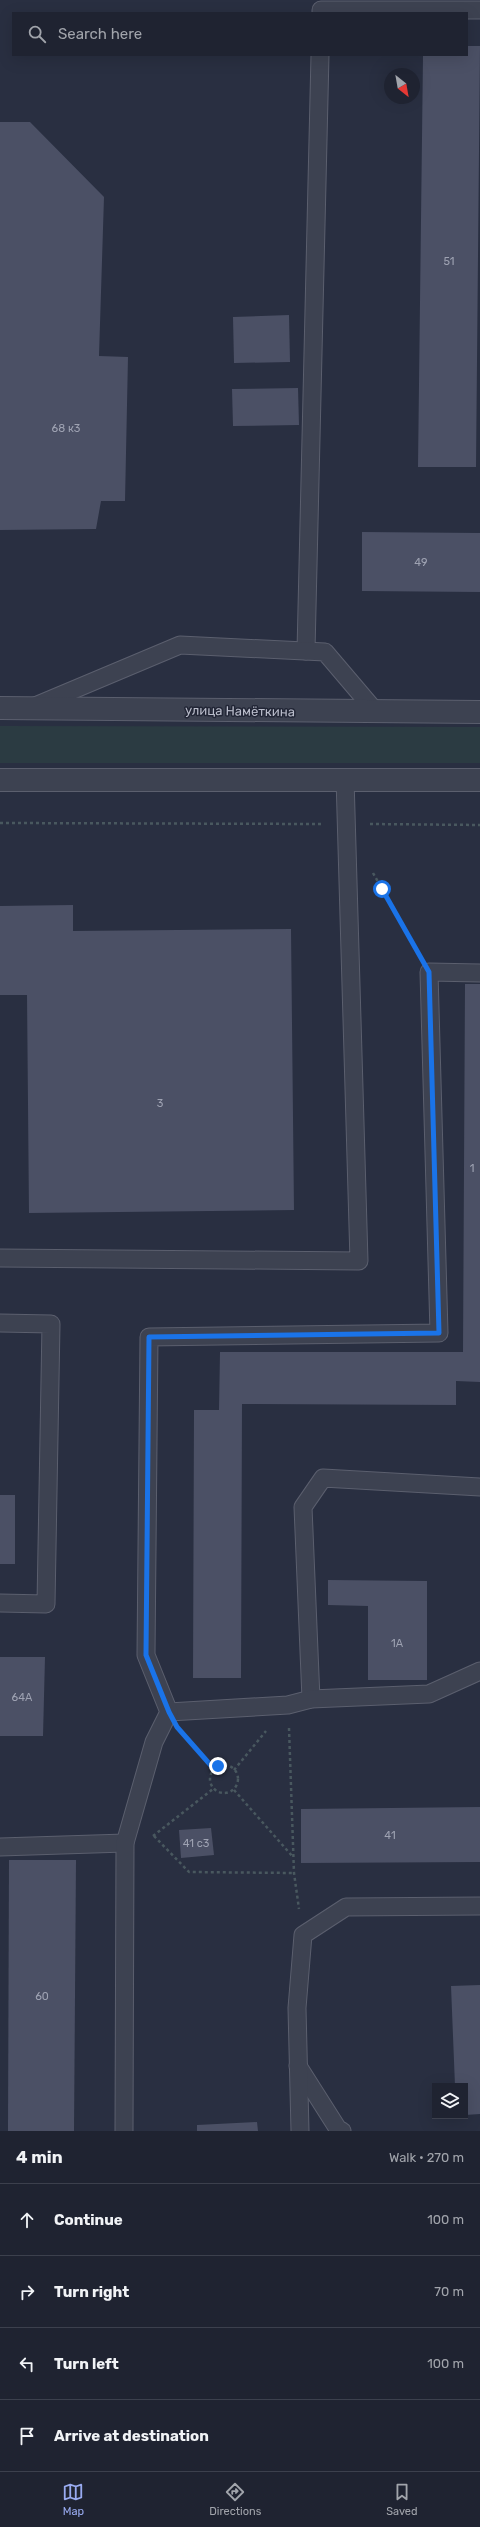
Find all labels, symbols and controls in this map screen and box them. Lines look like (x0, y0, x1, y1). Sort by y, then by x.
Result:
search box (12, 12, 468, 56)
icon: search (26, 23, 48, 45)
text: Search here (58, 25, 142, 43)
north arrow (384, 68, 420, 104)
house number: 51 (443, 255, 455, 268)
house number: 68 к3 (52, 422, 81, 435)
house number: 49 (414, 556, 428, 569)
street label: улица Намёткина (185, 703, 295, 719)
route start (373, 880, 391, 898)
house number: 3 (157, 1097, 164, 1110)
house number: 1 (470, 1162, 474, 1175)
house number: 1А (391, 1637, 404, 1650)
house number: 64А (12, 1691, 33, 1704)
route end (209, 1757, 227, 1775)
house number: 41 (384, 1829, 396, 1842)
house number: 41 с3 (183, 1837, 210, 1850)
house number: 60 (35, 1990, 49, 2003)
map controls (432, 2083, 468, 2119)
button: layers (432, 2083, 468, 2119)
text: 4 min (16, 2147, 63, 2167)
text: Walk · 270 m (389, 2150, 464, 2165)
icon: ahead (16, 2209, 38, 2231)
text: Continue (54, 2211, 123, 2229)
text: 100 m (427, 2212, 464, 2227)
icon: right (16, 2281, 38, 2303)
text: Turn right (54, 2283, 129, 2301)
text: 70 m (434, 2284, 464, 2299)
icon: left (16, 2353, 38, 2375)
text: Turn left (54, 2355, 119, 2373)
text: 100 m (427, 2356, 464, 2371)
icon: arrive (16, 2425, 38, 2447)
text: Arrive at destination (54, 2427, 209, 2445)
tab: Map (62, 2481, 84, 2518)
tab: Directions (209, 2481, 261, 2518)
tab: Saved (386, 2481, 418, 2518)

